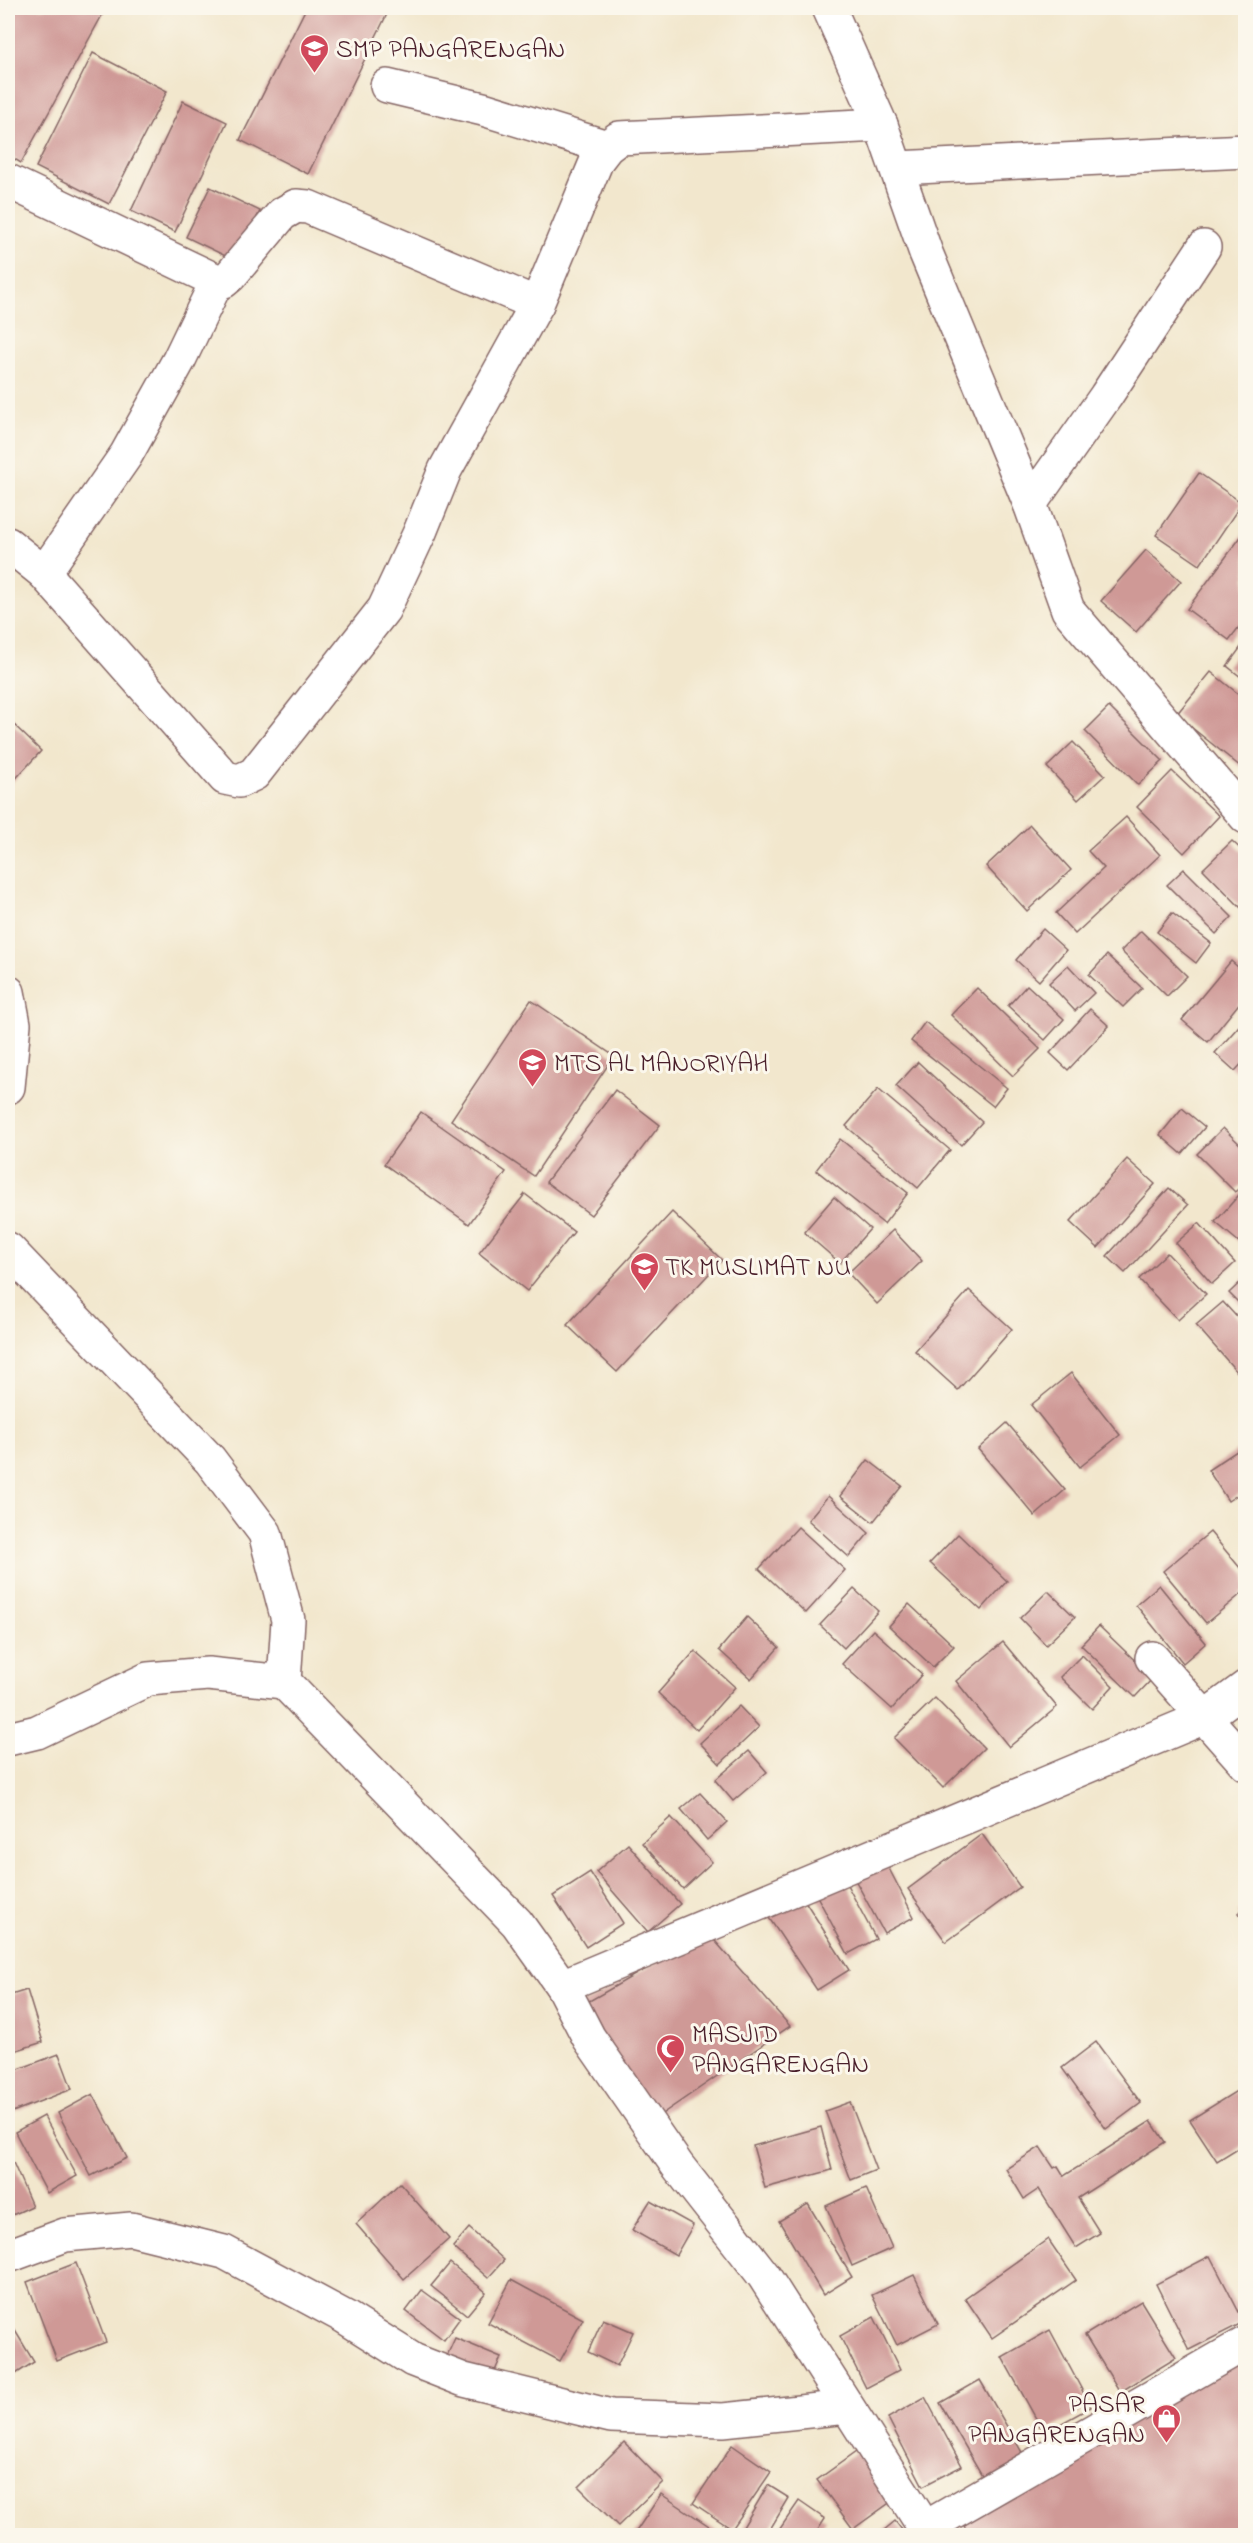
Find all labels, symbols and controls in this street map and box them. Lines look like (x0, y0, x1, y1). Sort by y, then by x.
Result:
school or university icon: SMP PANGARENGAN (299, 32, 331, 74)
place label: SMP PANGARENGAN (336, 32, 565, 70)
school or university icon: MTS AL MANORIYAH (517, 1046, 549, 1088)
place label: MTS AL MANORIYAH (554, 1046, 768, 1084)
school or university icon: TK MUSLIMAT NU (628, 1250, 660, 1292)
place label: TK MUSLIMAT NU (665, 1250, 851, 1288)
place label: MASJID PANGARENGAN (692, 2017, 869, 2085)
mosque icon: MASJID PANGARENGAN (655, 2032, 687, 2074)
place label: PASAR PANGARENGAN (968, 2387, 1146, 2455)
shop icon: PASAR PANGARENGAN (1150, 2402, 1182, 2444)

